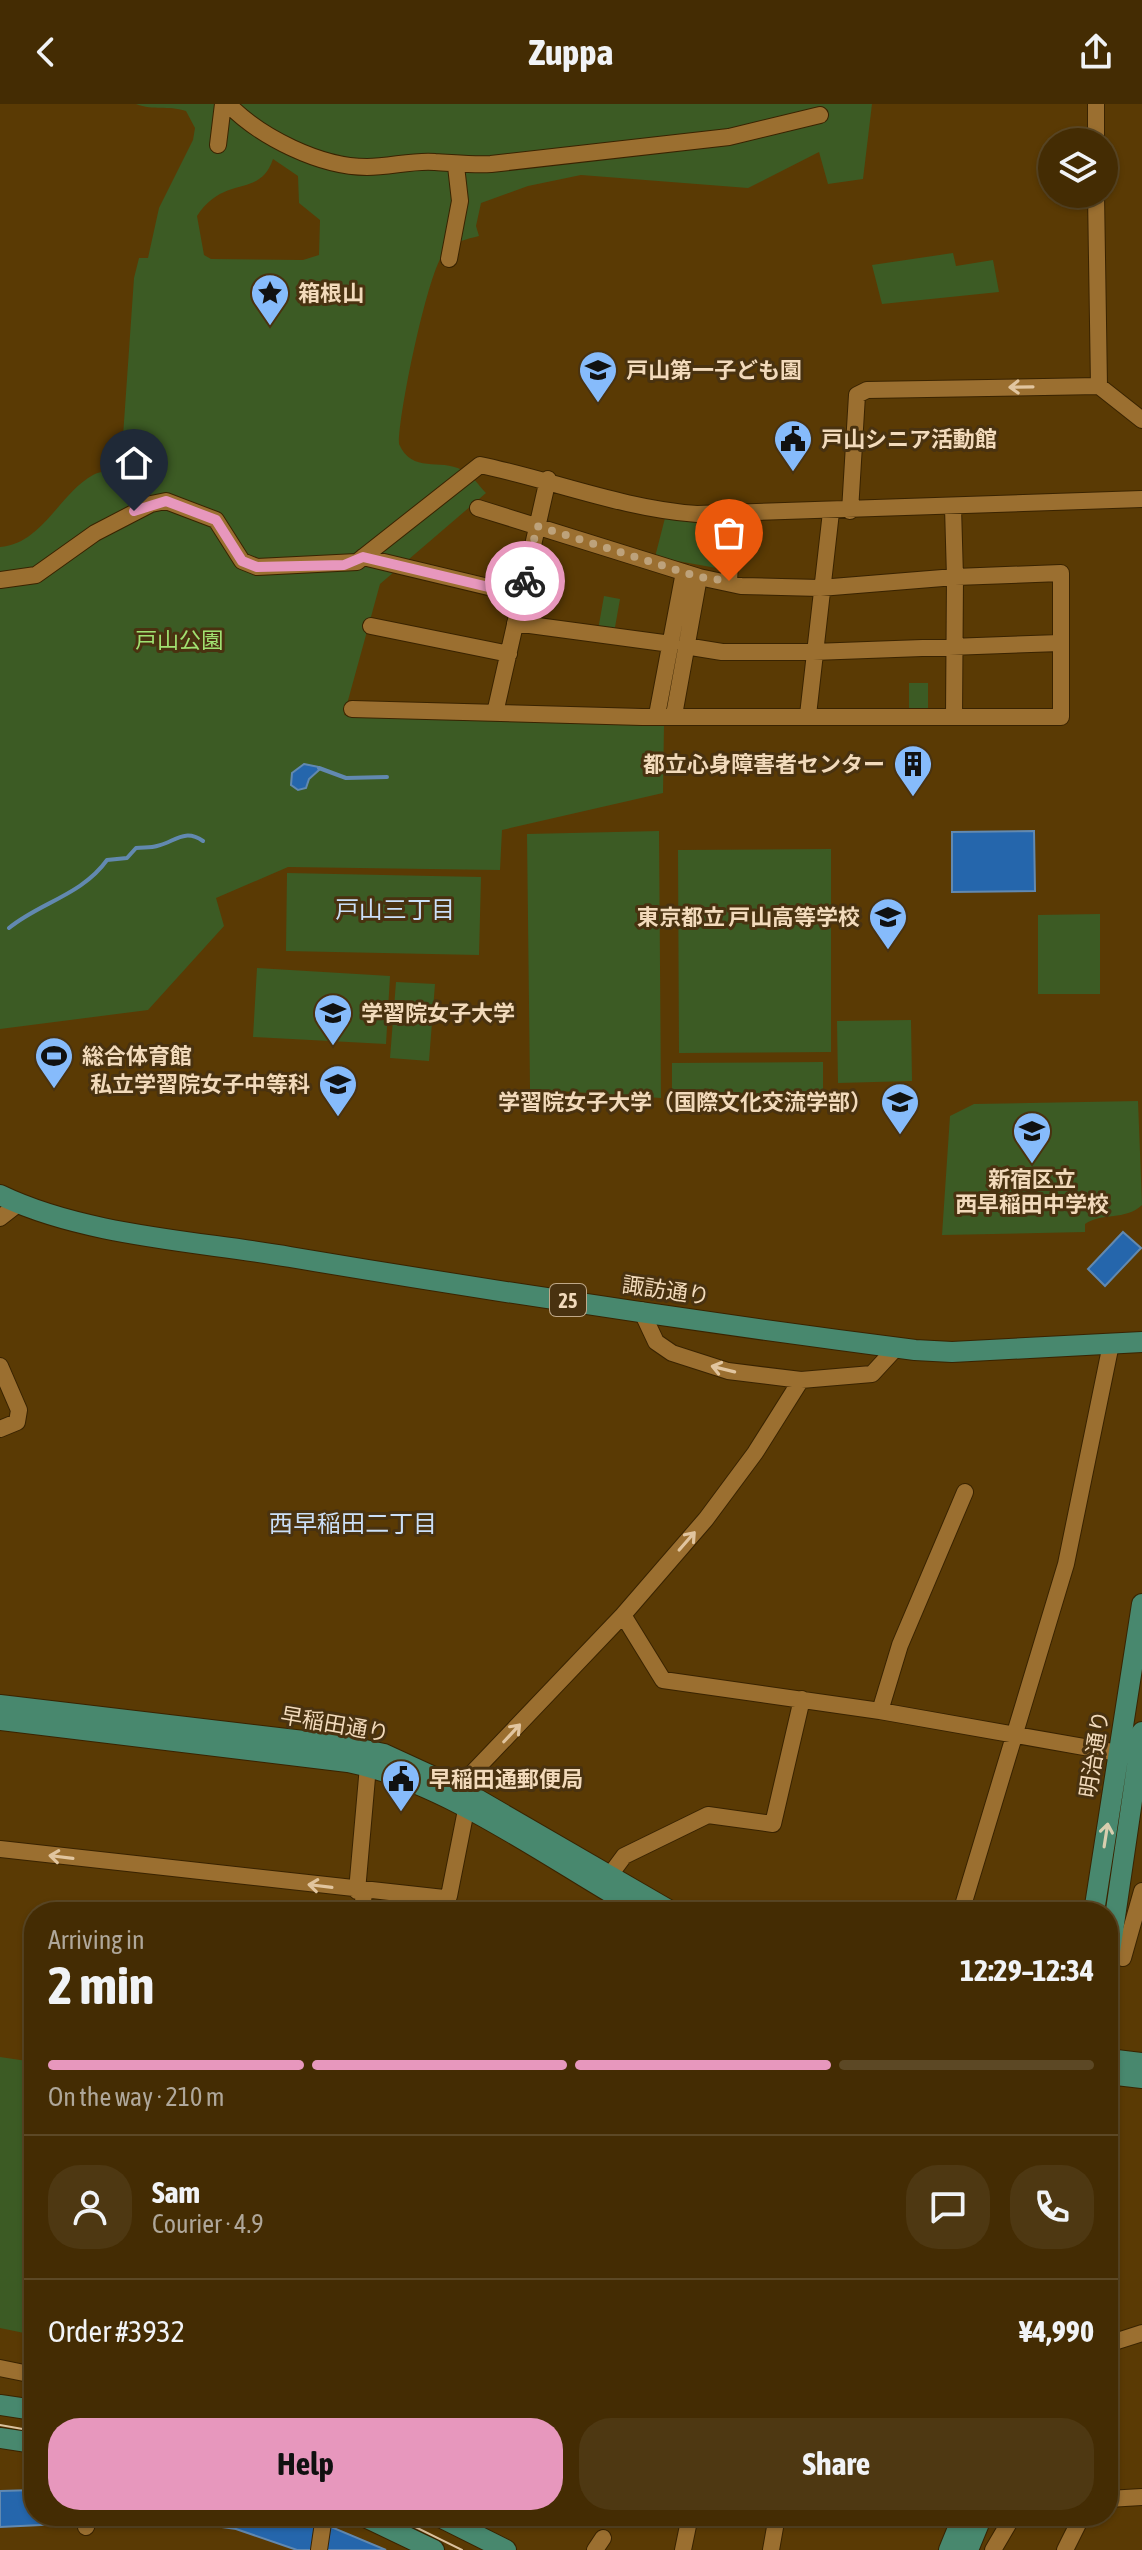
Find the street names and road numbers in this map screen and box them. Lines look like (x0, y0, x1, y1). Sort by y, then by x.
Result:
street label: 諏訪通り (621, 1271, 711, 1309)
road number: 25 (550, 1284, 586, 1316)
street label: 早稲田通り (279, 1702, 391, 1746)
street label: 明治通り (1074, 1709, 1114, 1799)

